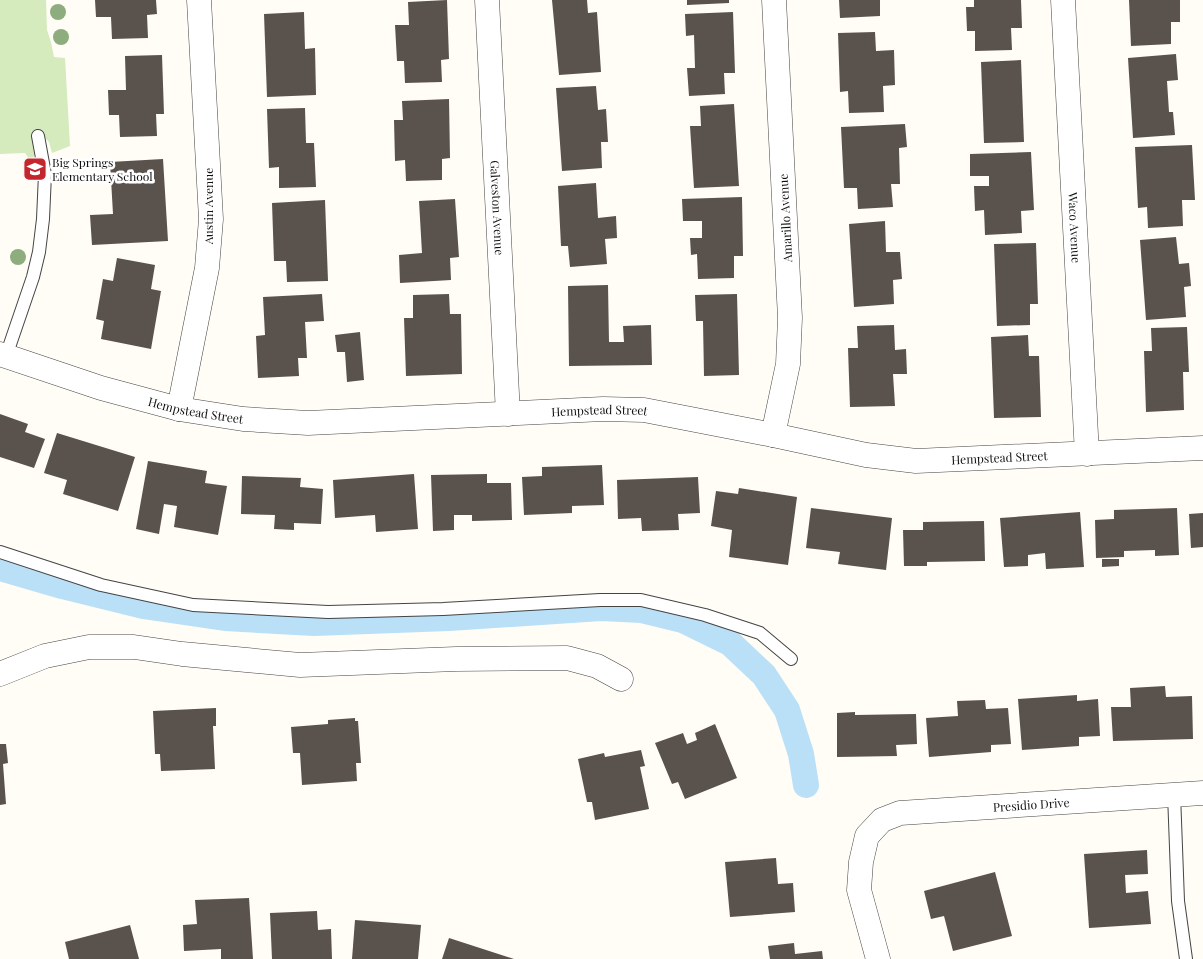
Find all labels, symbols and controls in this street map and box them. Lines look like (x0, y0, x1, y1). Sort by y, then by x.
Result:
place label: Big Springs Elementary School (52, 154, 153, 184)
school or university icon: Big Springs Elementary School (22, 156, 48, 182)
street label: Galveston Avenue (487, 160, 508, 256)
street label: Austin Avenue (200, 168, 216, 245)
street label: Amarillo Avenue (775, 173, 795, 264)
street label: Waco Avenue (1065, 191, 1085, 264)
street label: Hempstead Street (146, 393, 245, 427)
street label: Hempstead Street (551, 401, 650, 419)
street label: Hempstead Street (951, 447, 1049, 467)
street label: Presidio Drive (992, 794, 1070, 815)

